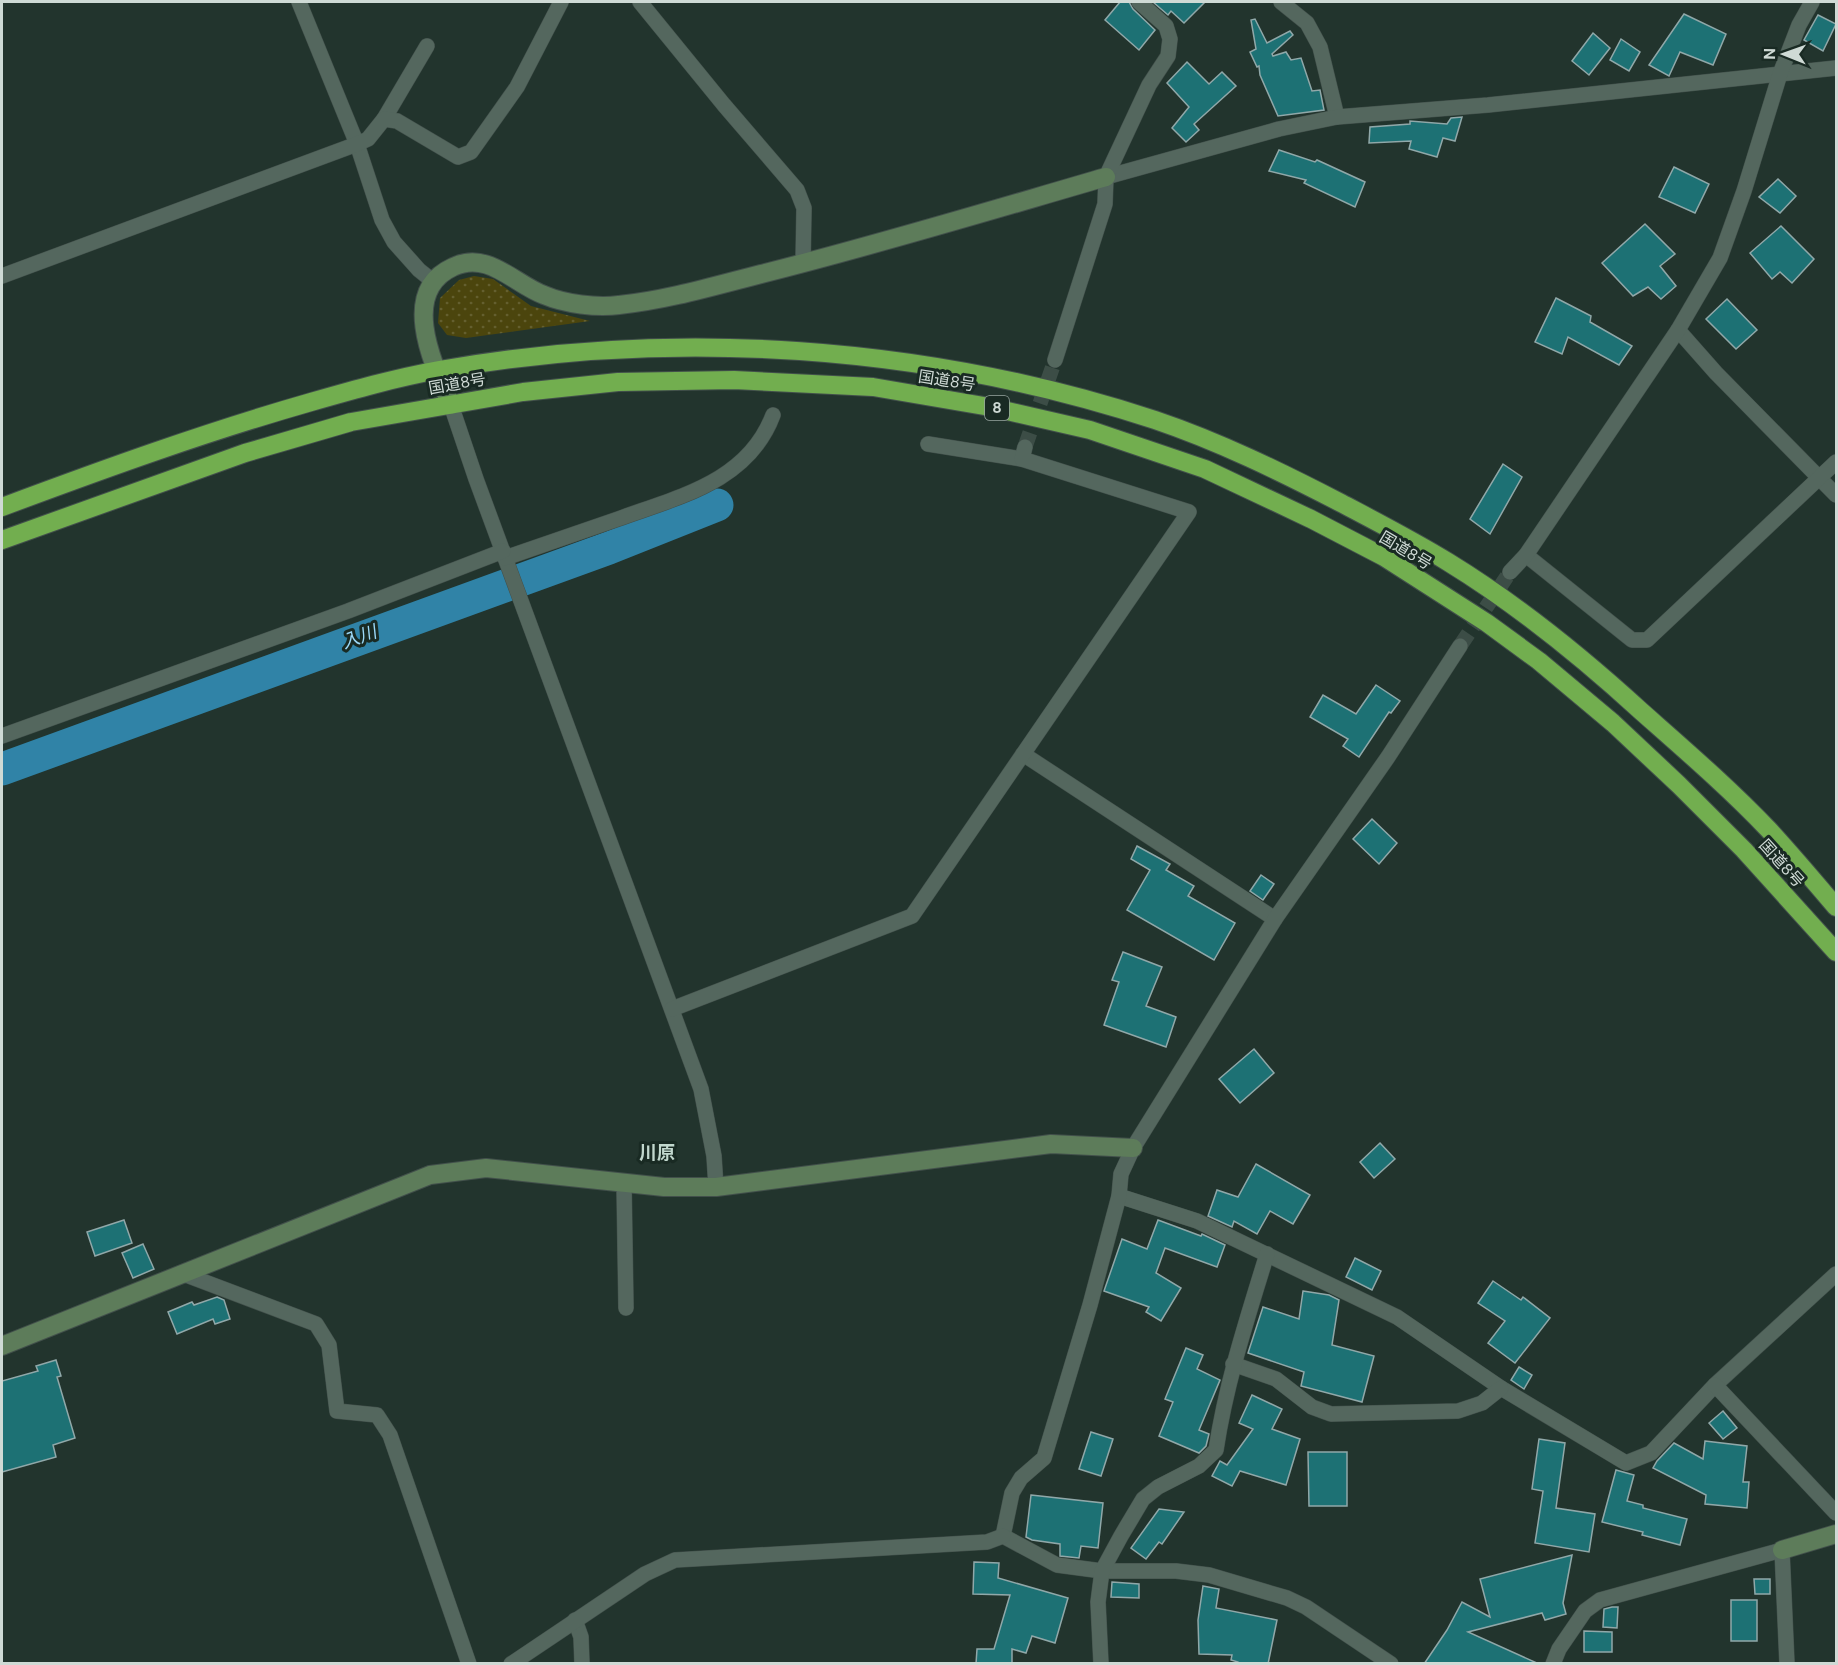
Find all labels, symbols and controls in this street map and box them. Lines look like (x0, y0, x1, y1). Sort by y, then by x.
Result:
north arrow (1754, 24, 1814, 84)
text: N (1759, 48, 1780, 60)
street label: 国道8号 (917, 366, 977, 395)
street label: 国道8号 (427, 368, 487, 399)
road number: 8 (985, 396, 1009, 420)
street label: 国道8号 (1376, 527, 1436, 574)
water label: 入川 (338, 619, 382, 654)
street label: 国道8号 (1755, 835, 1809, 892)
district label: 川原 (639, 1141, 675, 1165)

